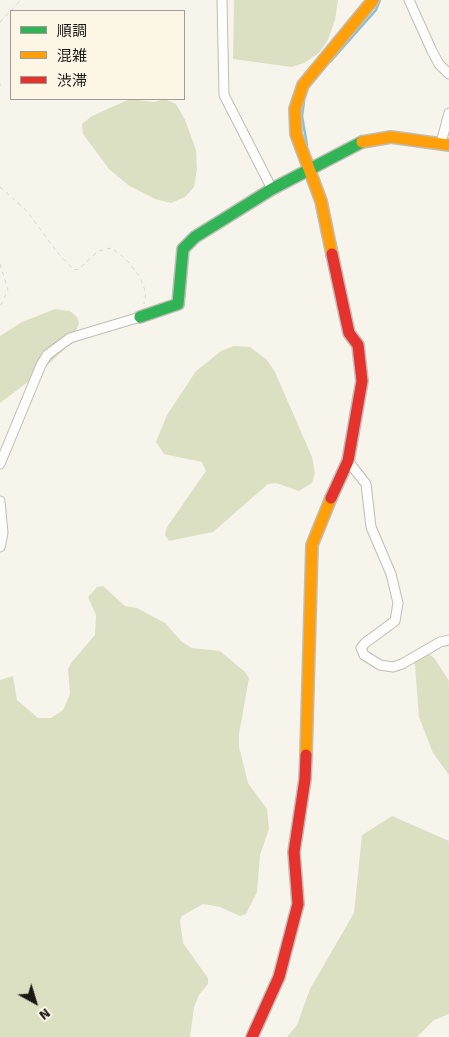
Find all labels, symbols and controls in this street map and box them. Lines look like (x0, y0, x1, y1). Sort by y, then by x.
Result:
legend (10, 10, 185, 100)
text: 順調 (57, 22, 87, 40)
text: 混雑 (57, 47, 87, 65)
text: 渋滞 (57, 72, 87, 90)
north arrow (10, 977, 60, 1027)
text: N (36, 1004, 54, 1024)

